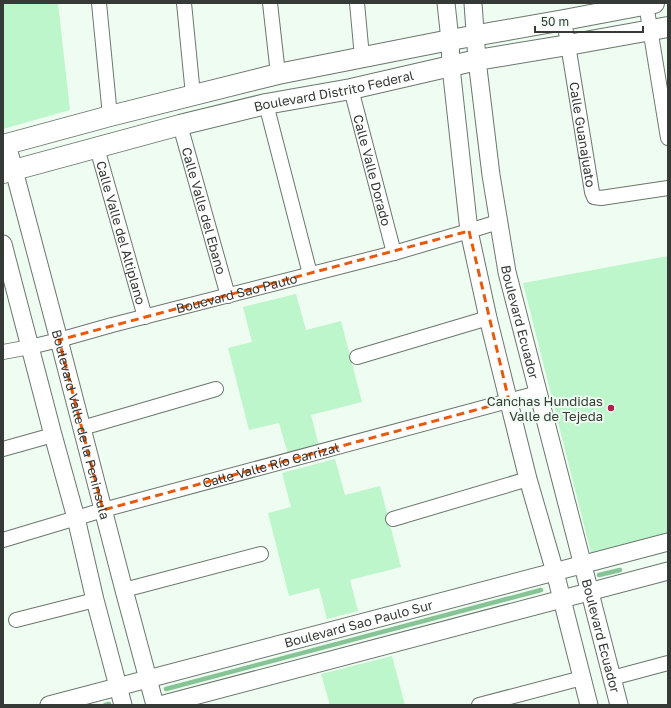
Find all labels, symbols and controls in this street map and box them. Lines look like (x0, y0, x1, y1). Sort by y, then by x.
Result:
scale bar (535, 8, 643, 34)
text: 50 m (541, 14, 569, 29)
street label: Boulevard Distrito Federal (252, 67, 415, 115)
street label: Calle Guanajuato (566, 81, 599, 189)
street label: Calle Valle Dorado (350, 113, 395, 228)
street label: Calle Valle del Ebano (179, 145, 230, 276)
street label: Calle Valle del Altiplano (93, 159, 149, 307)
street label: Boulevard Ecuador (498, 264, 542, 381)
street label: Bouevard Sao Paulo (174, 270, 299, 316)
street label: Boulevard Valle de la Peninsula (49, 328, 113, 521)
place label: Canchas Hundidas Valle de Tejeda (487, 393, 603, 424)
marker: Canchas Hundidas Valle de Tejeda (606, 403, 616, 413)
street label: Calle Valle Río Carrizal (201, 439, 341, 491)
street label: Boulevard Ecuador (579, 577, 624, 694)
street label: Boulevard Sao Paulo Sur (282, 596, 434, 651)

